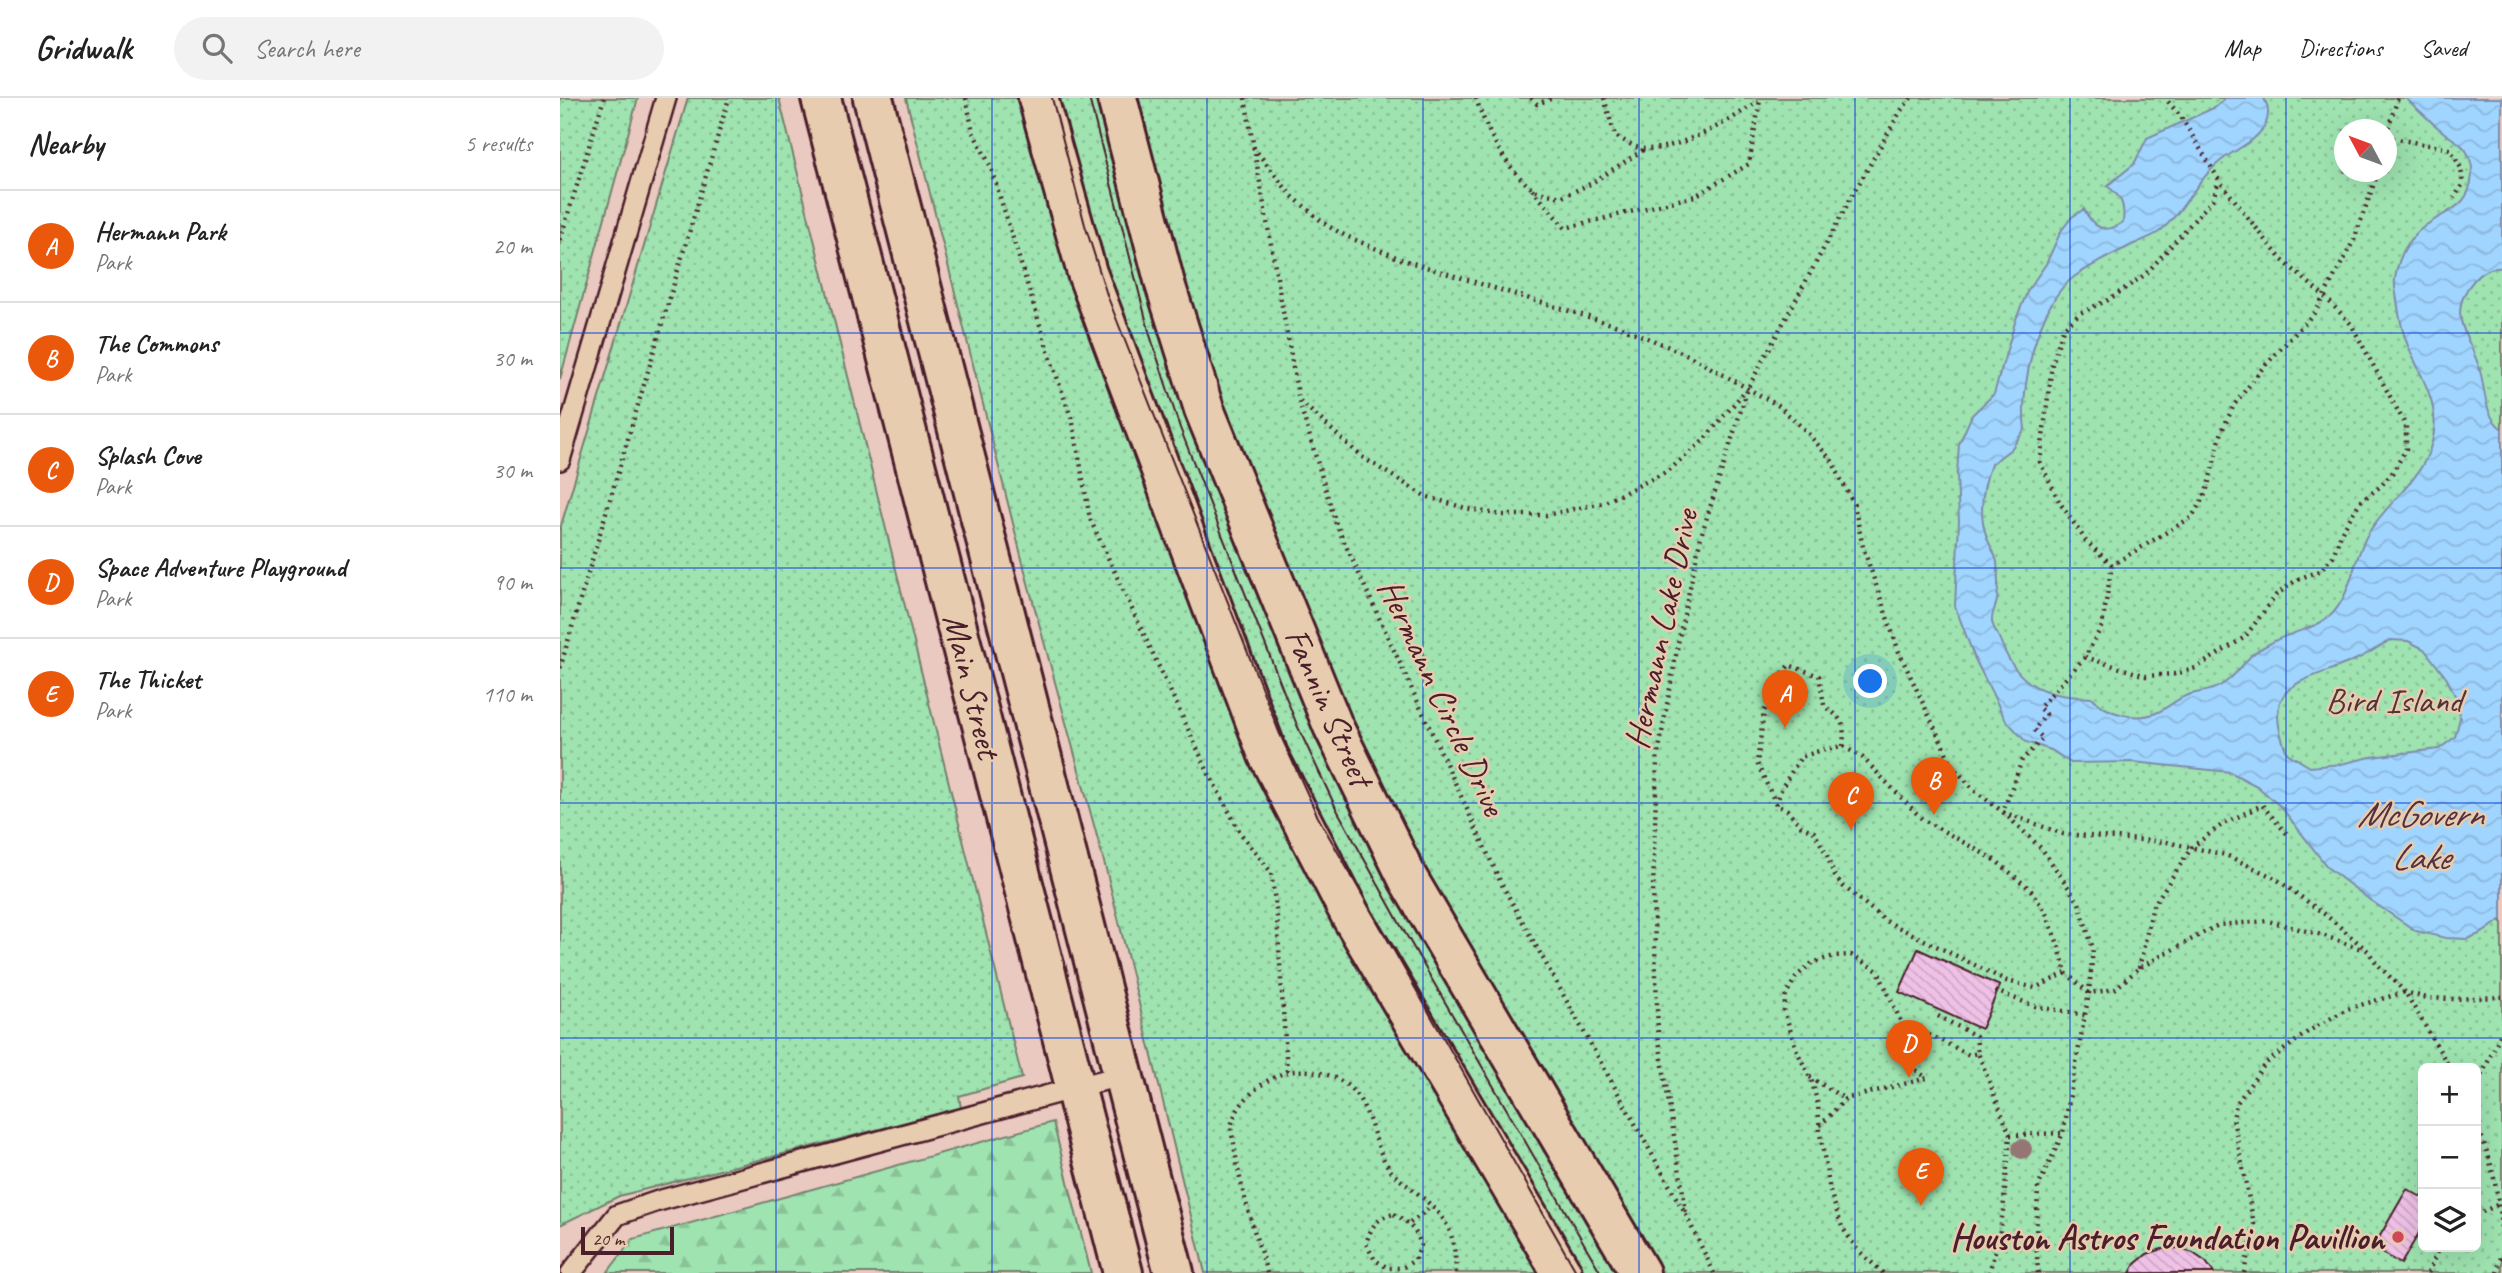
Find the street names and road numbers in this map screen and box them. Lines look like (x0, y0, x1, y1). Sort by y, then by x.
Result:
street label: Hermann Lake Drive (1614, 503, 1709, 753)
street label: Hermann Circle Drive (1368, 572, 1518, 825)
street label: Main Street (932, 609, 1012, 766)
street label: Fannin Street (1274, 621, 1386, 797)

